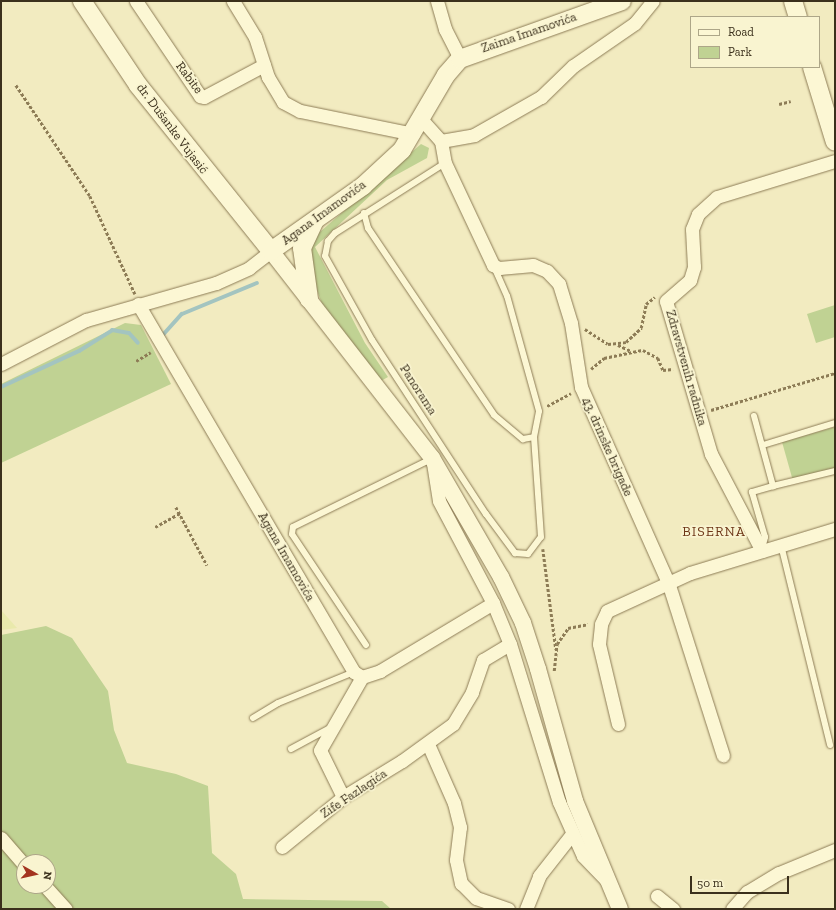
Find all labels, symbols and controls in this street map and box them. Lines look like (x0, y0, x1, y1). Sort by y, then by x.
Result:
street label: Zaima Imamovića (479, 9, 579, 57)
legend (690, 16, 820, 68)
text: Road (728, 25, 754, 39)
text: Park (728, 45, 752, 59)
street label: Rabite (172, 59, 206, 97)
street label: dr. Dušanke Vujasić (133, 81, 211, 177)
street label: Agana Imamovića (279, 177, 369, 249)
street label: Zdravstvenih radnika (662, 308, 710, 428)
street label: Panorama (396, 362, 440, 418)
street label: 43. drinske brigade (578, 395, 636, 499)
street label: Agana Imamovića (254, 510, 318, 604)
district label: BISERNA (682, 524, 746, 540)
street label: Zife Fazlagića (318, 766, 390, 822)
north arrow (16, 854, 56, 894)
scale bar (692, 868, 791, 894)
text: N (40, 871, 54, 881)
text: 50 m (697, 876, 723, 890)

